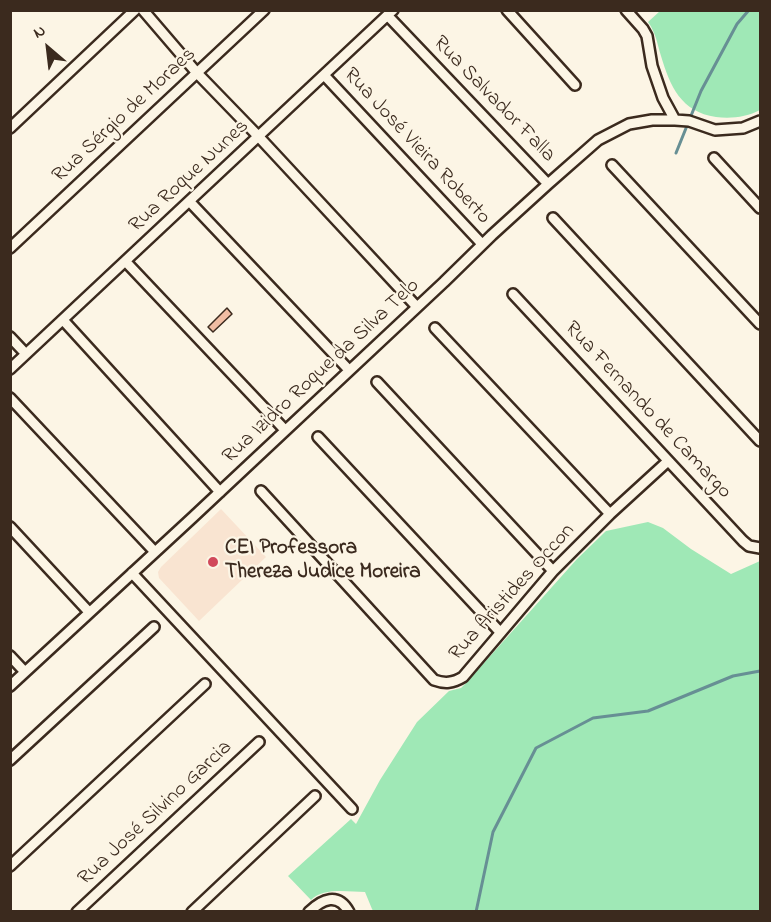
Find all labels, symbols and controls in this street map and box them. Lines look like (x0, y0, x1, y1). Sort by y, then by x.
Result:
north arrow (18, 18, 78, 78)
text: N (29, 19, 50, 45)
street label: Rua Salvador Falla (426, 32, 560, 168)
street label: Rua Sérgio de Moraes (48, 43, 202, 189)
street label: Rua José Vieira Roberto (337, 64, 495, 230)
street label: Rua Roque Nunes (125, 115, 255, 239)
street label: Rua Izidro Roque da Silva Telo (218, 274, 426, 470)
street label: Rua Fernando de Camargo (558, 317, 736, 505)
street label: Rua Aristides Occon (445, 519, 581, 667)
place label: CEI Professora Thereza Judice Moreira (225, 537, 421, 587)
marker: CEI Professora Thereza Judice Moreira (206, 555, 220, 569)
street label: Rua José Silvino Garcia (74, 736, 238, 892)

